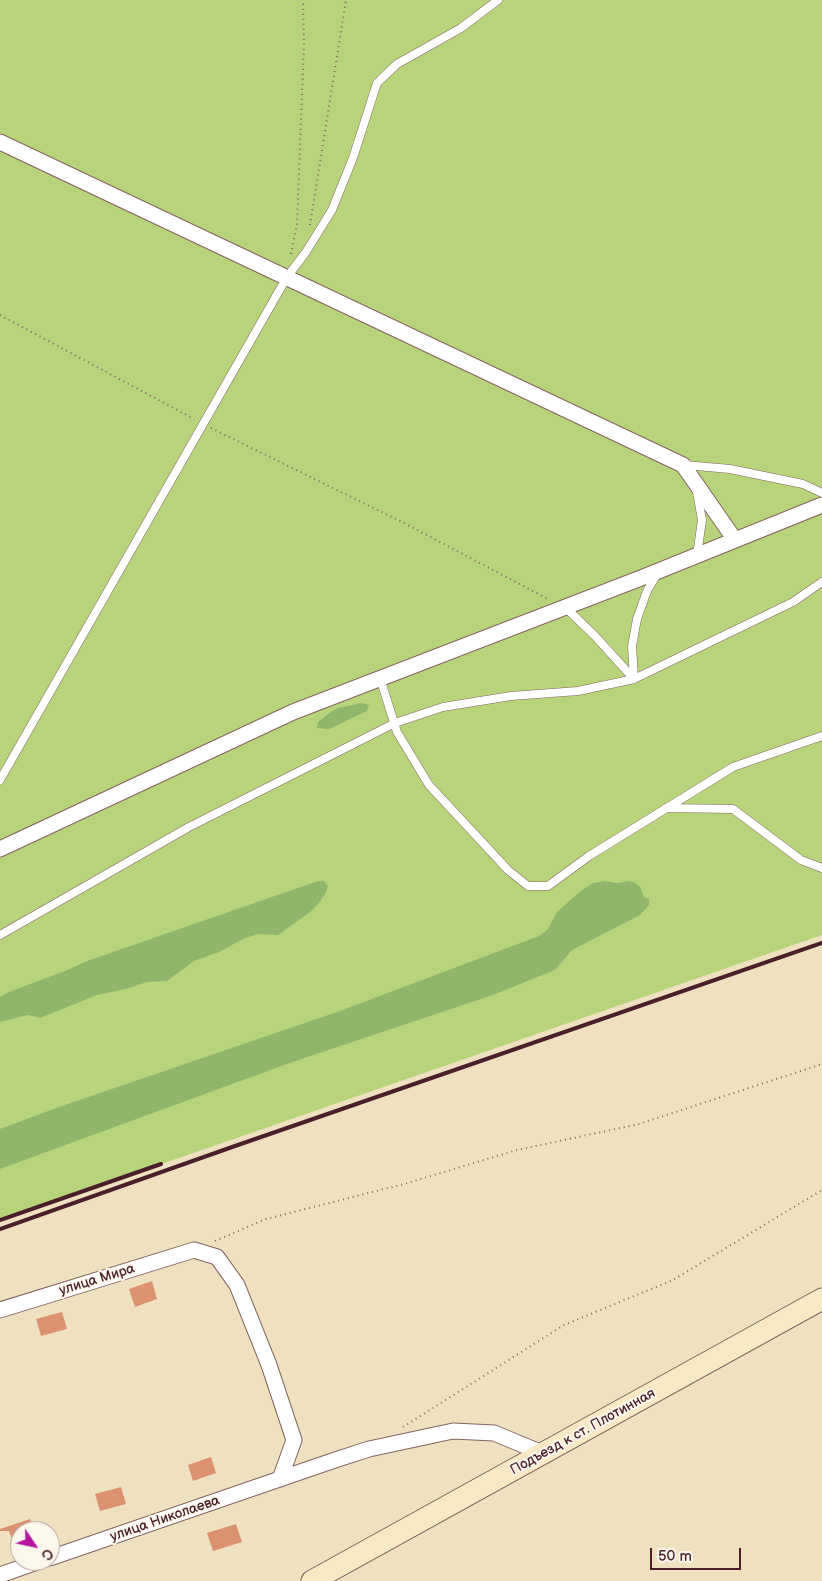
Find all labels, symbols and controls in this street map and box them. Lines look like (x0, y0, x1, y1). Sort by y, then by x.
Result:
street label: улица Мира (57, 1261, 137, 1299)
street label: Подъезд к ст. Плотинная (507, 1385, 659, 1479)
street label: улица Николаева (108, 1492, 222, 1546)
north arrow (10, 1521, 60, 1571)
scale bar (652, 1538, 743, 1570)
text: С (37, 1545, 57, 1563)
text: 50 m (658, 1547, 692, 1566)

